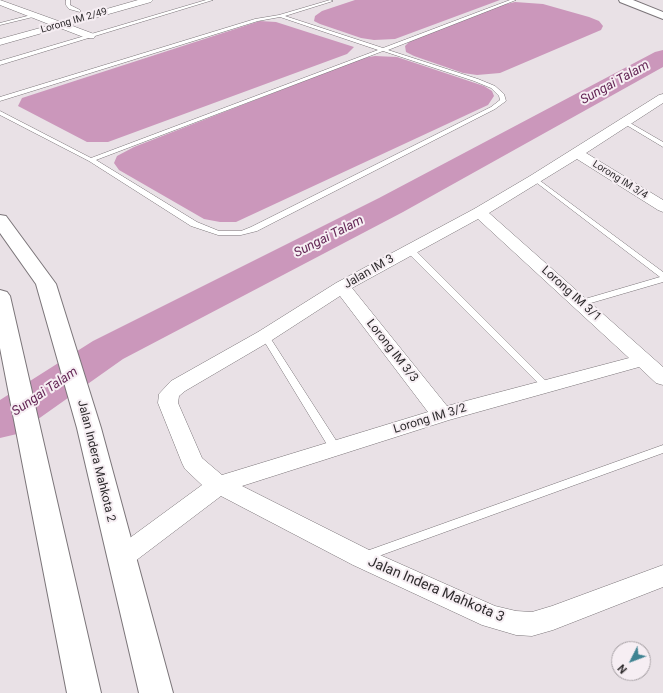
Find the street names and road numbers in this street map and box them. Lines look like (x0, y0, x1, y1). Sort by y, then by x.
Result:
street label: Lorong IM 2/49 (39, 6, 109, 36)
street label: Lorong IM 3/4 (590, 158, 650, 202)
street label: Jalan IM 3 (341, 252, 397, 292)
street label: Lorong IM 3/1 (538, 263, 604, 325)
street label: Lorong IM 3/3 (363, 317, 421, 385)
street label: Jalan Indera Mahkota 2 (74, 398, 118, 524)
street label: Lorong IM 3/2 (392, 401, 468, 437)
street label: Jalan Indera Mahkota 3 (365, 554, 507, 626)

